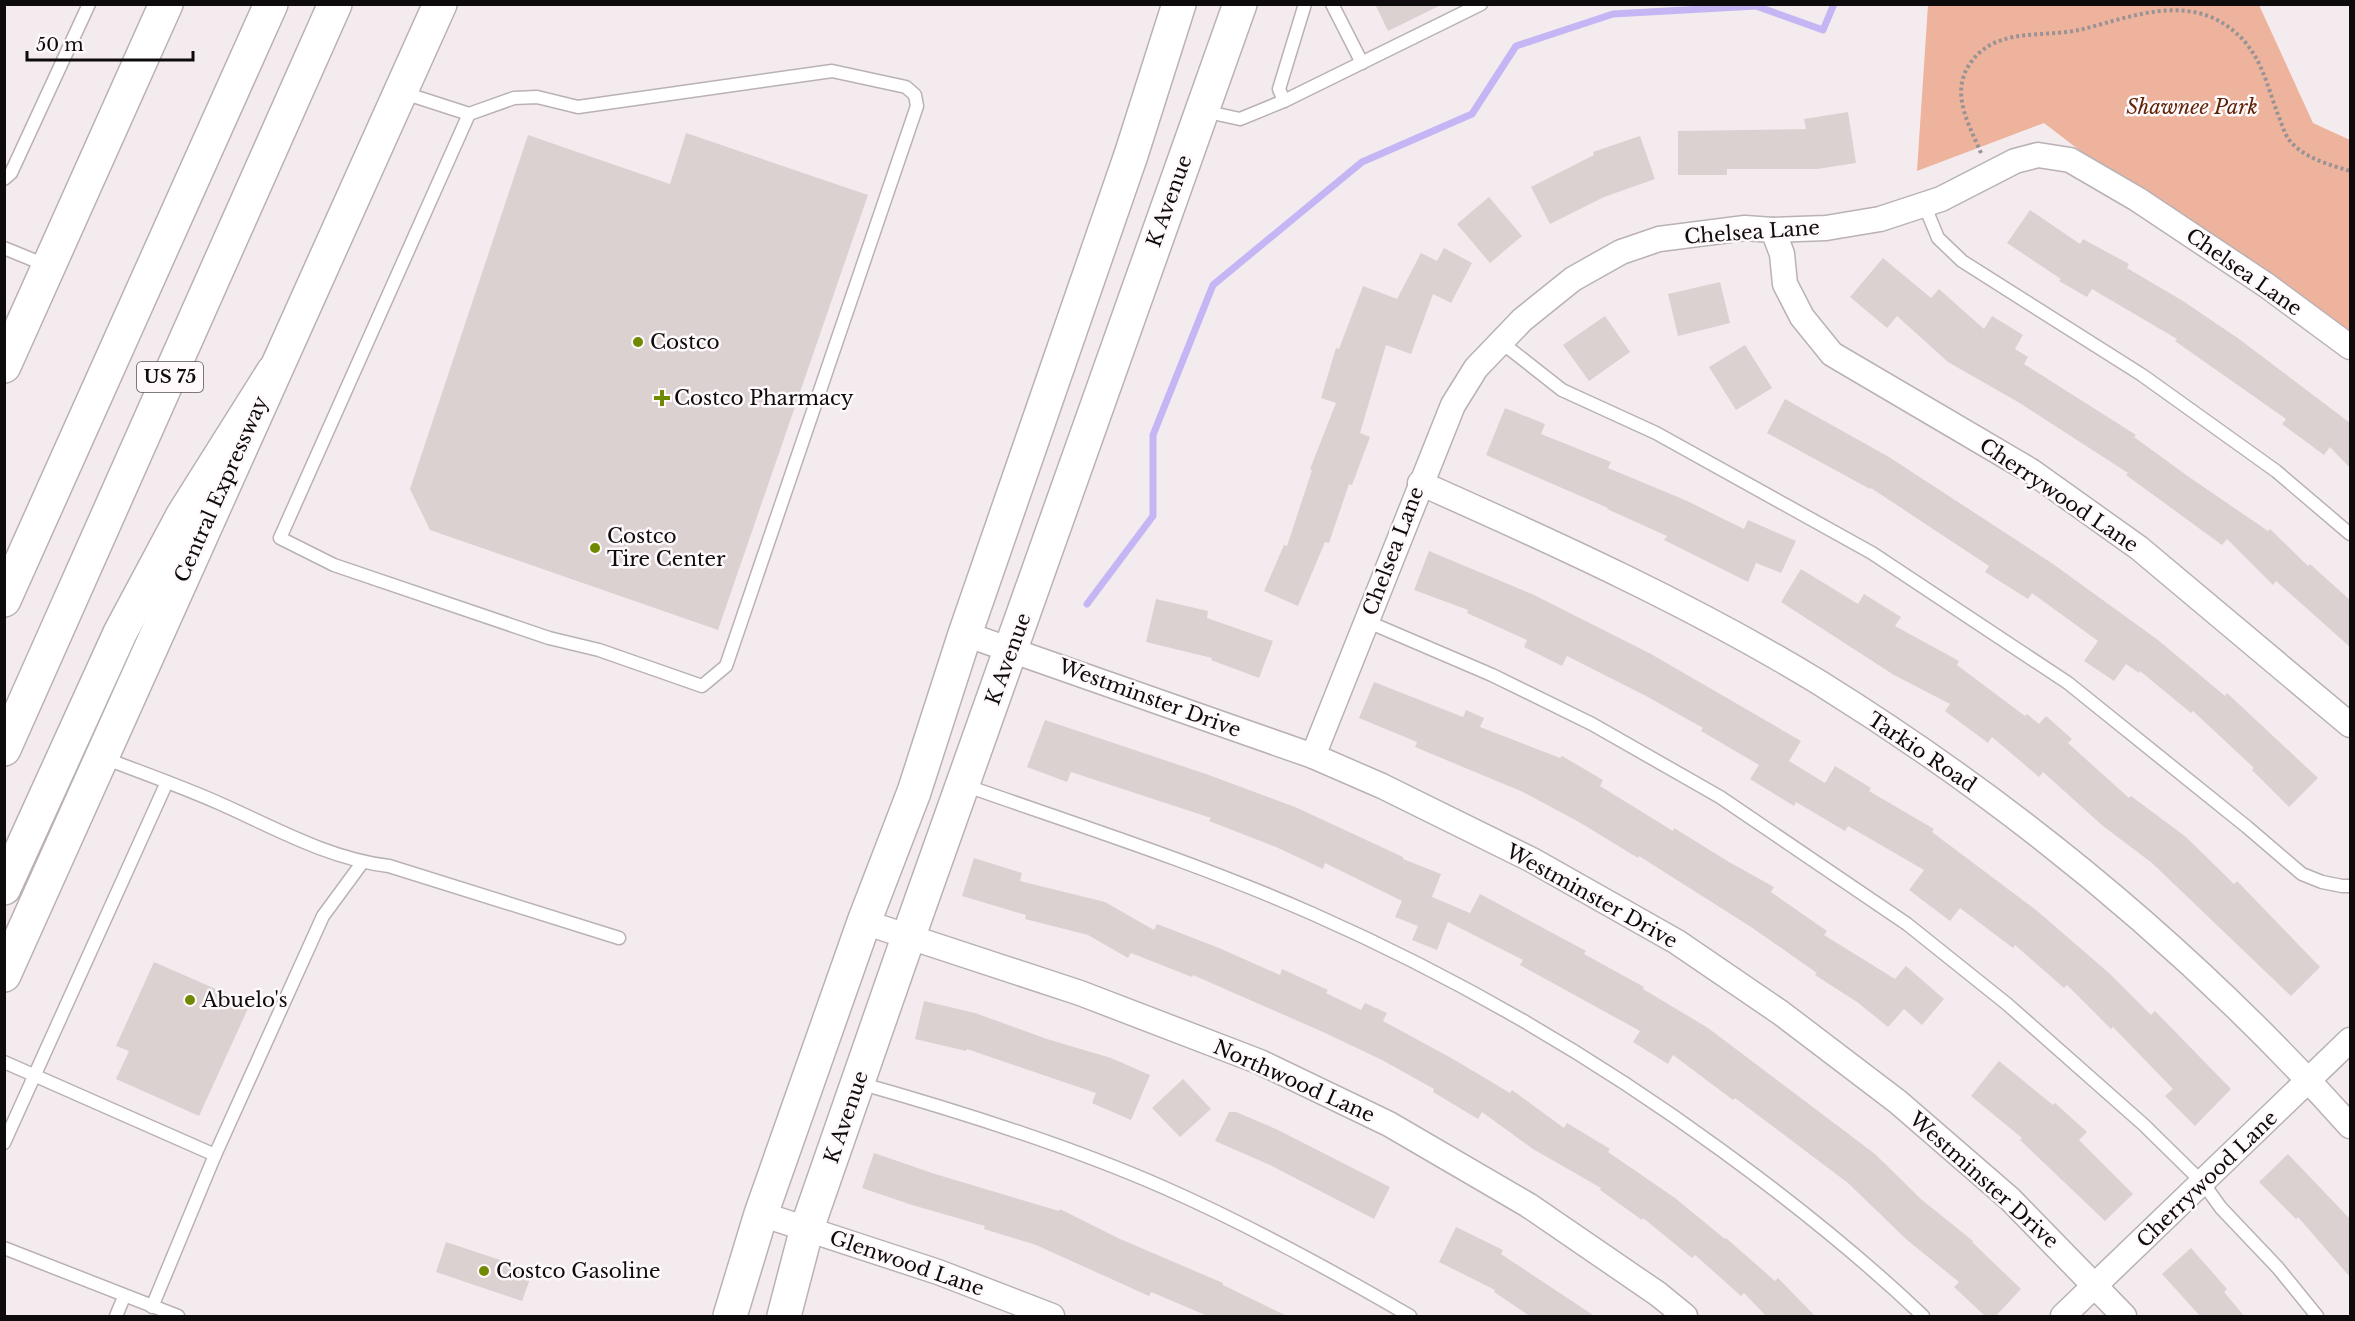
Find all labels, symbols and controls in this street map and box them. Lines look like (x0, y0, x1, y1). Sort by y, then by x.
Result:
scale bar (27, 24, 194, 62)
text: 50 m (36, 34, 84, 56)
park label: Shawnee Park (2126, 95, 2258, 119)
street label: K Avenue (1141, 152, 1197, 250)
street label: Chelsea Lane (1683, 215, 1821, 249)
street label: Chelsea Lane (2182, 223, 2306, 321)
place label: Costco (650, 330, 720, 354)
marker: Costco (631, 335, 645, 349)
road number: US 75 (137, 362, 203, 392)
place label: Costco Pharmacy (674, 386, 854, 410)
marker: Costco Pharmacy (655, 391, 669, 405)
street label: Central Expressway (169, 392, 273, 586)
street label: Cherrywood Lane (1975, 433, 2143, 557)
street label: Chelsea Lane (1357, 483, 1429, 619)
place label: Costco Tire Center (607, 524, 726, 571)
marker: Costco Tire Center (588, 541, 602, 555)
street label: K Avenue (980, 610, 1036, 708)
street label: Westminster Drive (1055, 654, 1244, 742)
street label: Tarkio Road (1863, 707, 1981, 797)
street label: Westminster Drive (1501, 838, 1682, 953)
place label: Abuelo's (201, 988, 288, 1012)
marker: Abuelo's (183, 993, 197, 1007)
street label: Northwood Lane (1210, 1035, 1378, 1127)
street label: K Avenue (819, 1068, 873, 1166)
street label: Westminster Drive (1904, 1106, 2063, 1253)
street label: Cherrywood Lane (2132, 1106, 2282, 1252)
street label: Glenwood Lane (827, 1225, 987, 1301)
place label: Costco Gasoline (496, 1259, 661, 1283)
marker: Costco Gasoline (477, 1264, 491, 1278)

